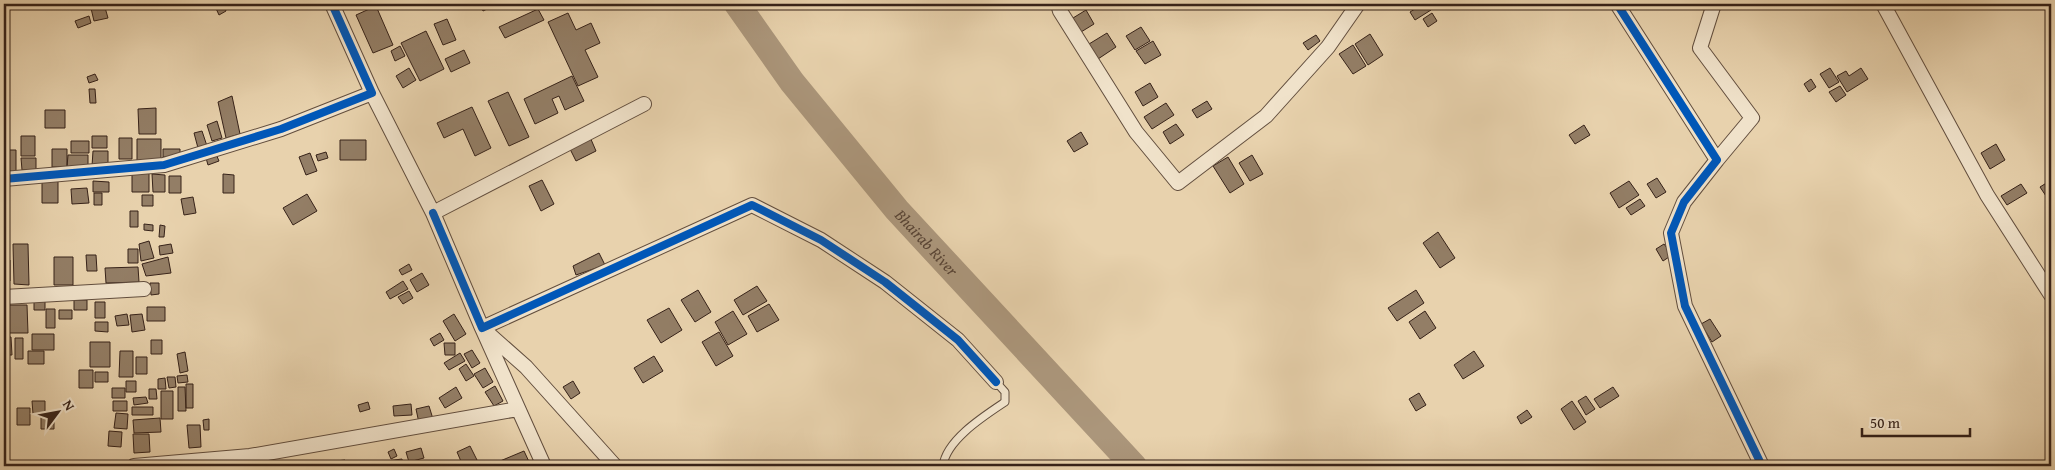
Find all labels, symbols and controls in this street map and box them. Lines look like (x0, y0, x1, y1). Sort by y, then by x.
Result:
water label: Bhairab River (889, 203, 965, 282)
north arrow (32, 388, 82, 438)
text: N (58, 396, 80, 415)
scale bar (1862, 405, 1970, 437)
text: 50 m (1870, 412, 1901, 433)

